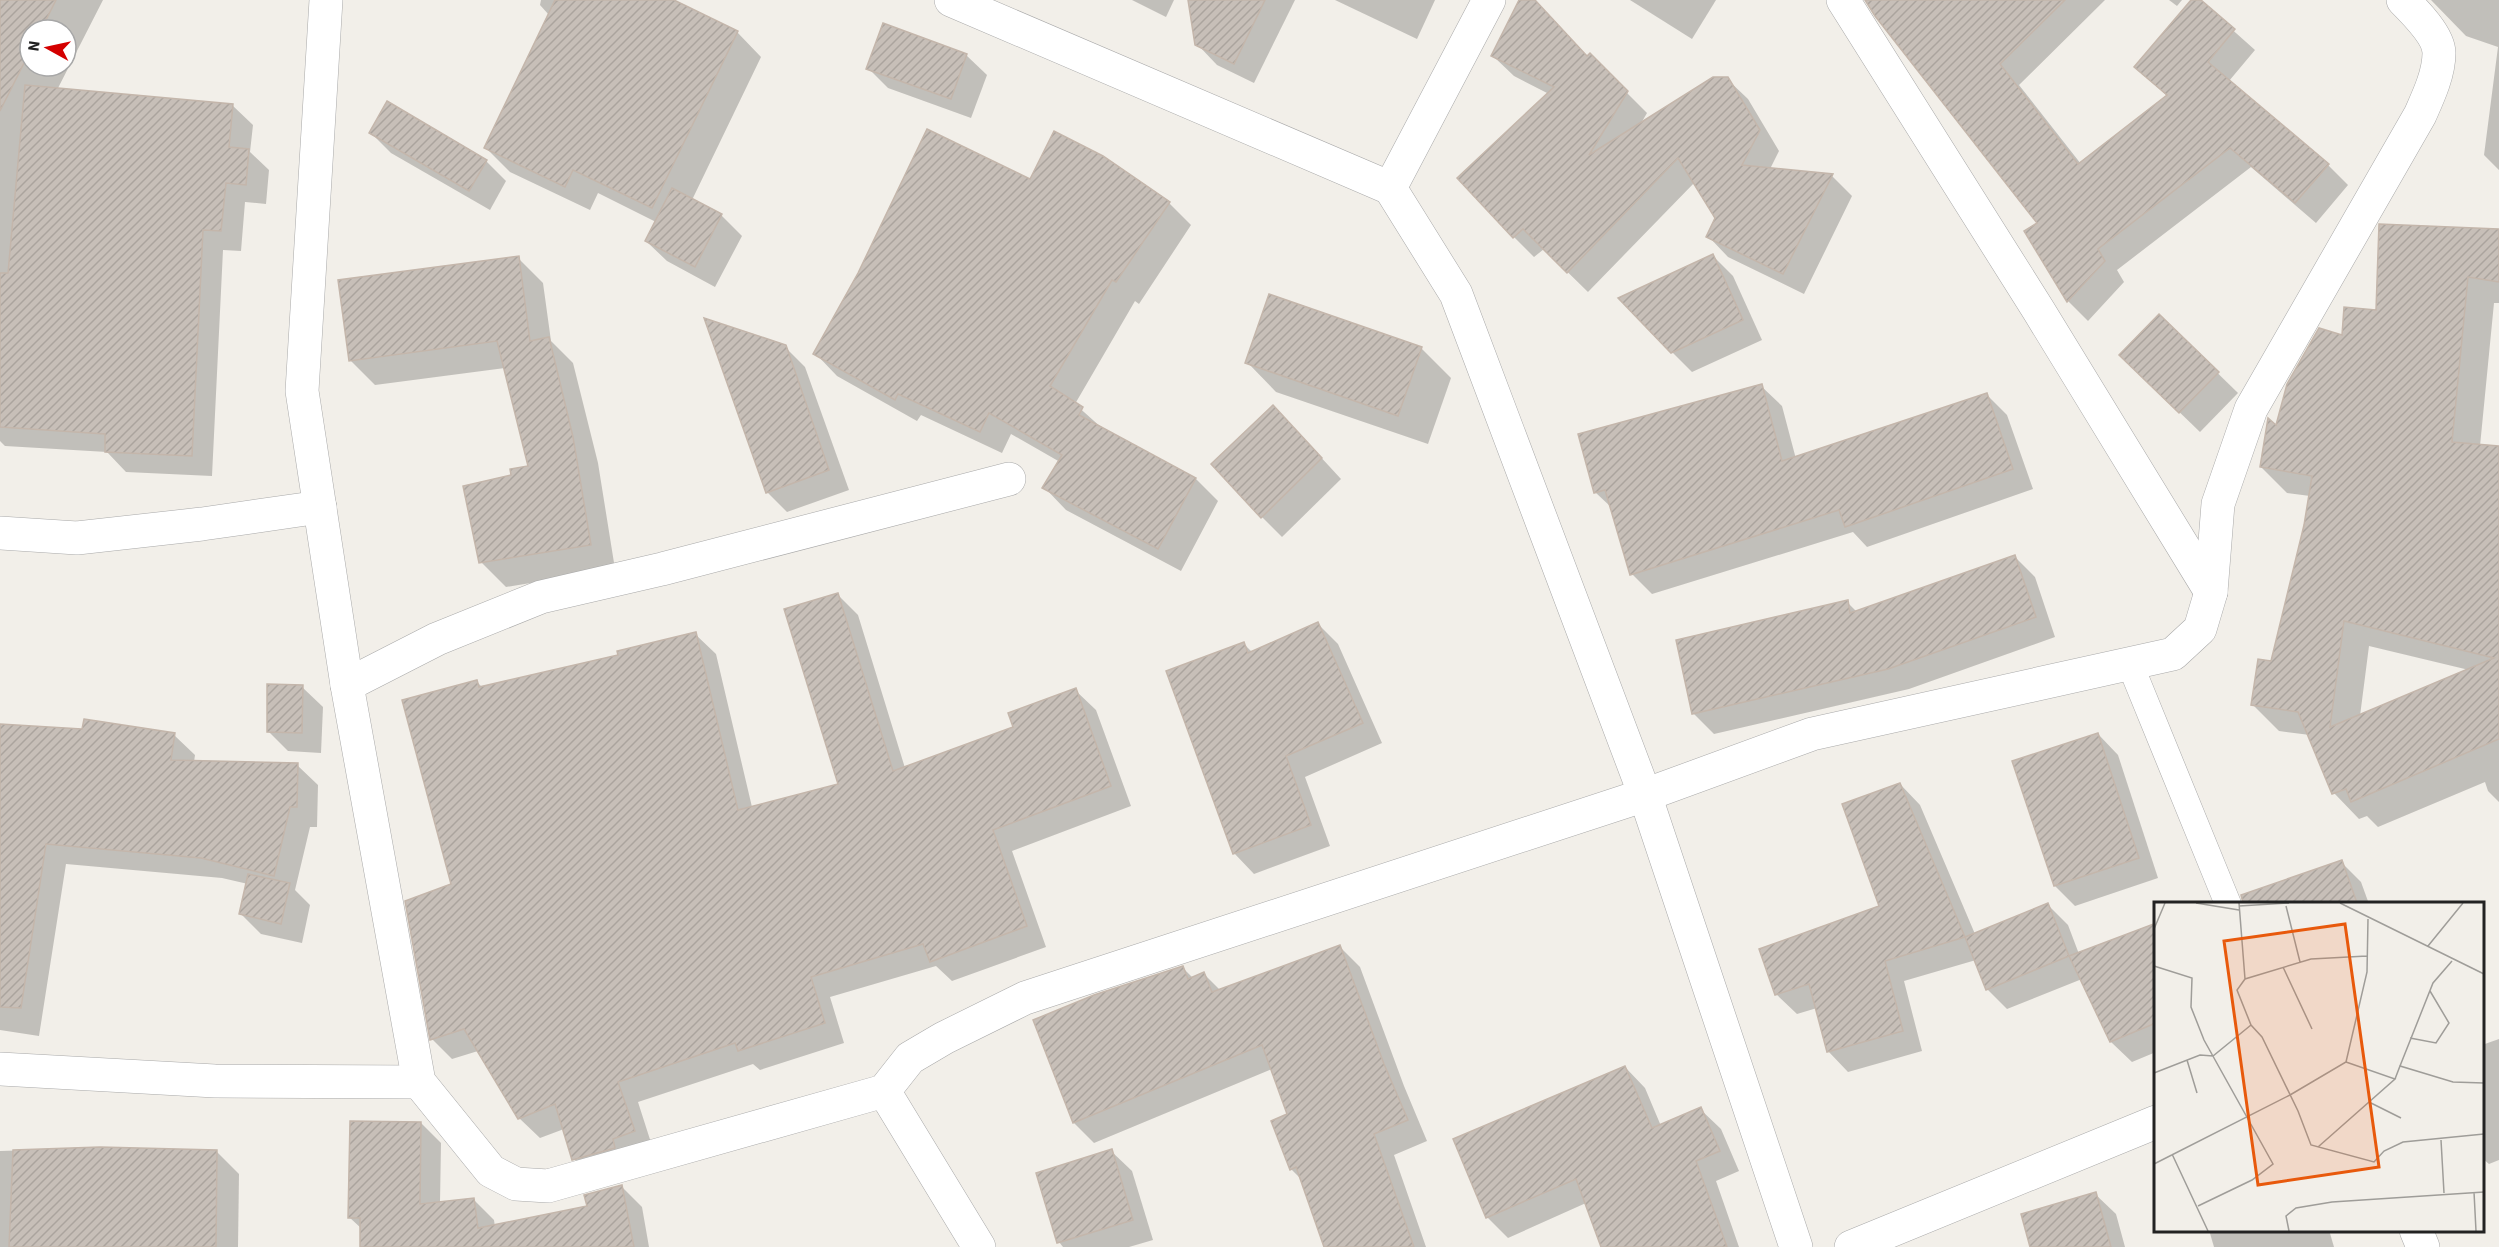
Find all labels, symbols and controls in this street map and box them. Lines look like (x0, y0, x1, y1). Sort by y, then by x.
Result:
north arrow (18, 18, 78, 78)
text: N (23, 39, 46, 53)
inset map (2154, 902, 2484, 1232)

